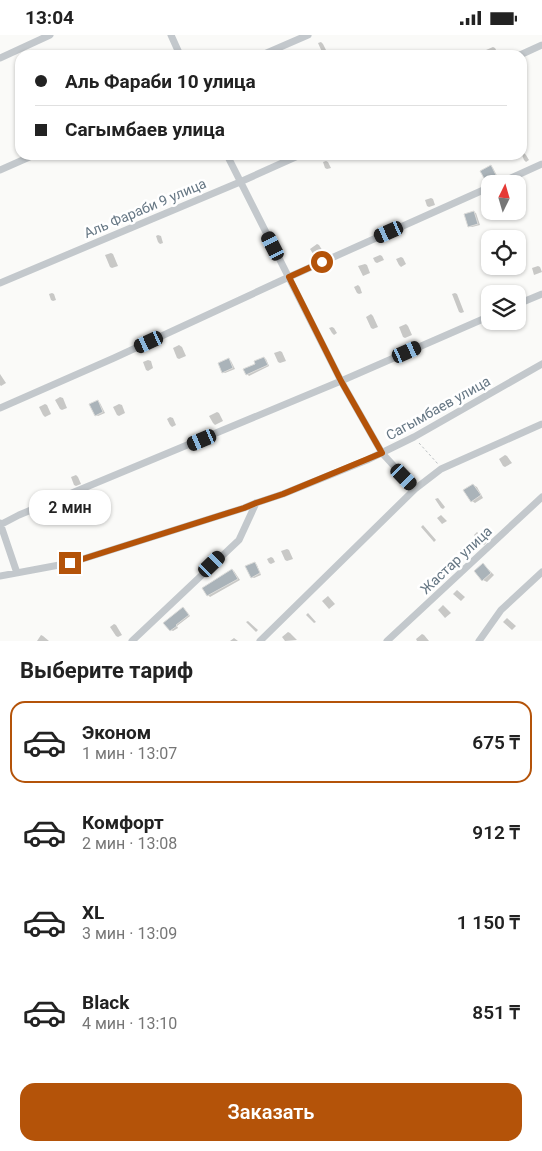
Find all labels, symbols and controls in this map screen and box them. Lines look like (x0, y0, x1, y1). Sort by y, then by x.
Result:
text: 13:04 (25, 6, 74, 29)
text: Аль Фараби 10 улица (65, 70, 256, 93)
text: Сагымбаев улица (65, 118, 225, 141)
street label: Аль Фараби 9 улица (81, 175, 209, 241)
north arrow (481, 175, 526, 220)
map controls (481, 175, 526, 330)
car (372, 219, 405, 245)
car (259, 229, 286, 263)
button: locate (481, 230, 526, 275)
route start (311, 251, 333, 273)
button: layers (481, 285, 526, 330)
car (132, 329, 165, 355)
car (390, 339, 423, 365)
street label: Сагымбаев улица (383, 373, 493, 443)
car (185, 427, 218, 453)
car (388, 461, 419, 493)
callout: 2 мин (29, 491, 111, 525)
text: 2 мин (48, 498, 92, 517)
street label: Жастар улица (417, 523, 495, 597)
car (195, 548, 228, 580)
route end (59, 552, 81, 574)
text: Выберите тариф (20, 658, 193, 683)
icon: car (22, 720, 67, 765)
text: Эконом (82, 721, 151, 744)
text: 675 ₸ (472, 731, 520, 754)
text: 1 мин · 13:07 (82, 744, 177, 763)
icon: car (22, 810, 67, 855)
text: Комфорт (82, 811, 164, 834)
text: 912 ₸ (472, 821, 520, 844)
text: 2 мин · 13:08 (82, 834, 177, 853)
icon: car (22, 900, 67, 945)
text: XL (82, 901, 104, 924)
text: 1 150 ₸ (457, 911, 520, 934)
text: 3 мин · 13:09 (82, 924, 177, 943)
icon: car (22, 990, 67, 1035)
text: Black (82, 991, 129, 1014)
text: 851 ₸ (472, 1001, 520, 1024)
text: 4 мин · 13:10 (82, 1014, 177, 1033)
button: Заказать (20, 1083, 522, 1141)

